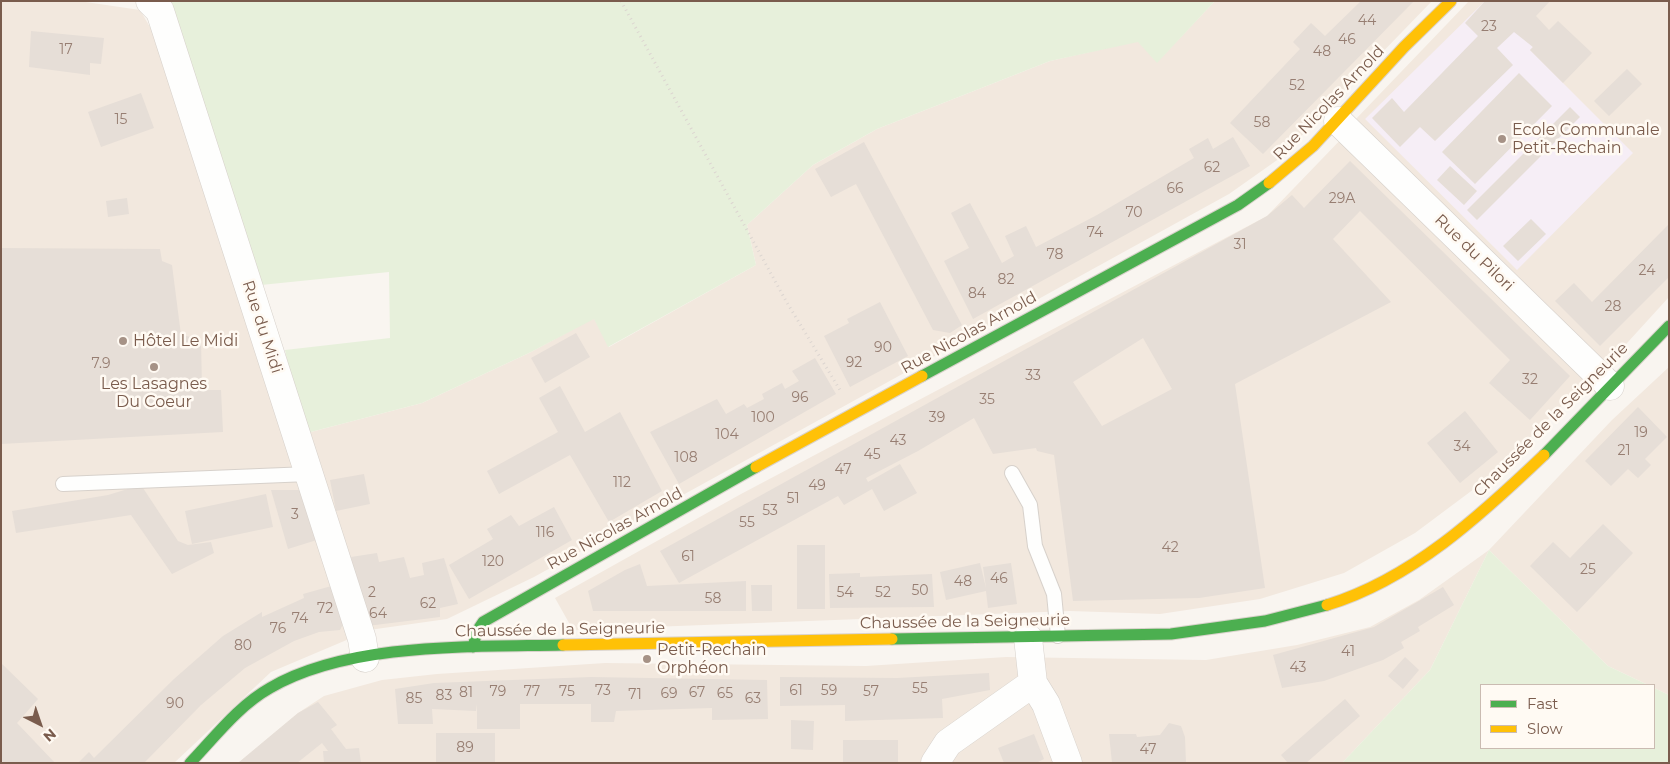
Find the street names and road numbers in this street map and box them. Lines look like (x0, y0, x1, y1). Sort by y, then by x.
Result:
street label: Rue Nicolas Arnold (1269, 42, 1389, 164)
street label: Rue du Pilori (1430, 210, 1518, 296)
street label: Rue du Midi (238, 278, 286, 376)
street label: Rue Nicolas Arnold (898, 288, 1040, 378)
street label: Chaussée de la Seigneurie (1470, 339, 1632, 501)
street label: Rue Nicolas Arnold (544, 484, 686, 574)
street label: Chaussée de la Seigneurie (860, 611, 1070, 633)
street label: Chaussée de la Seigneurie (455, 619, 665, 641)

